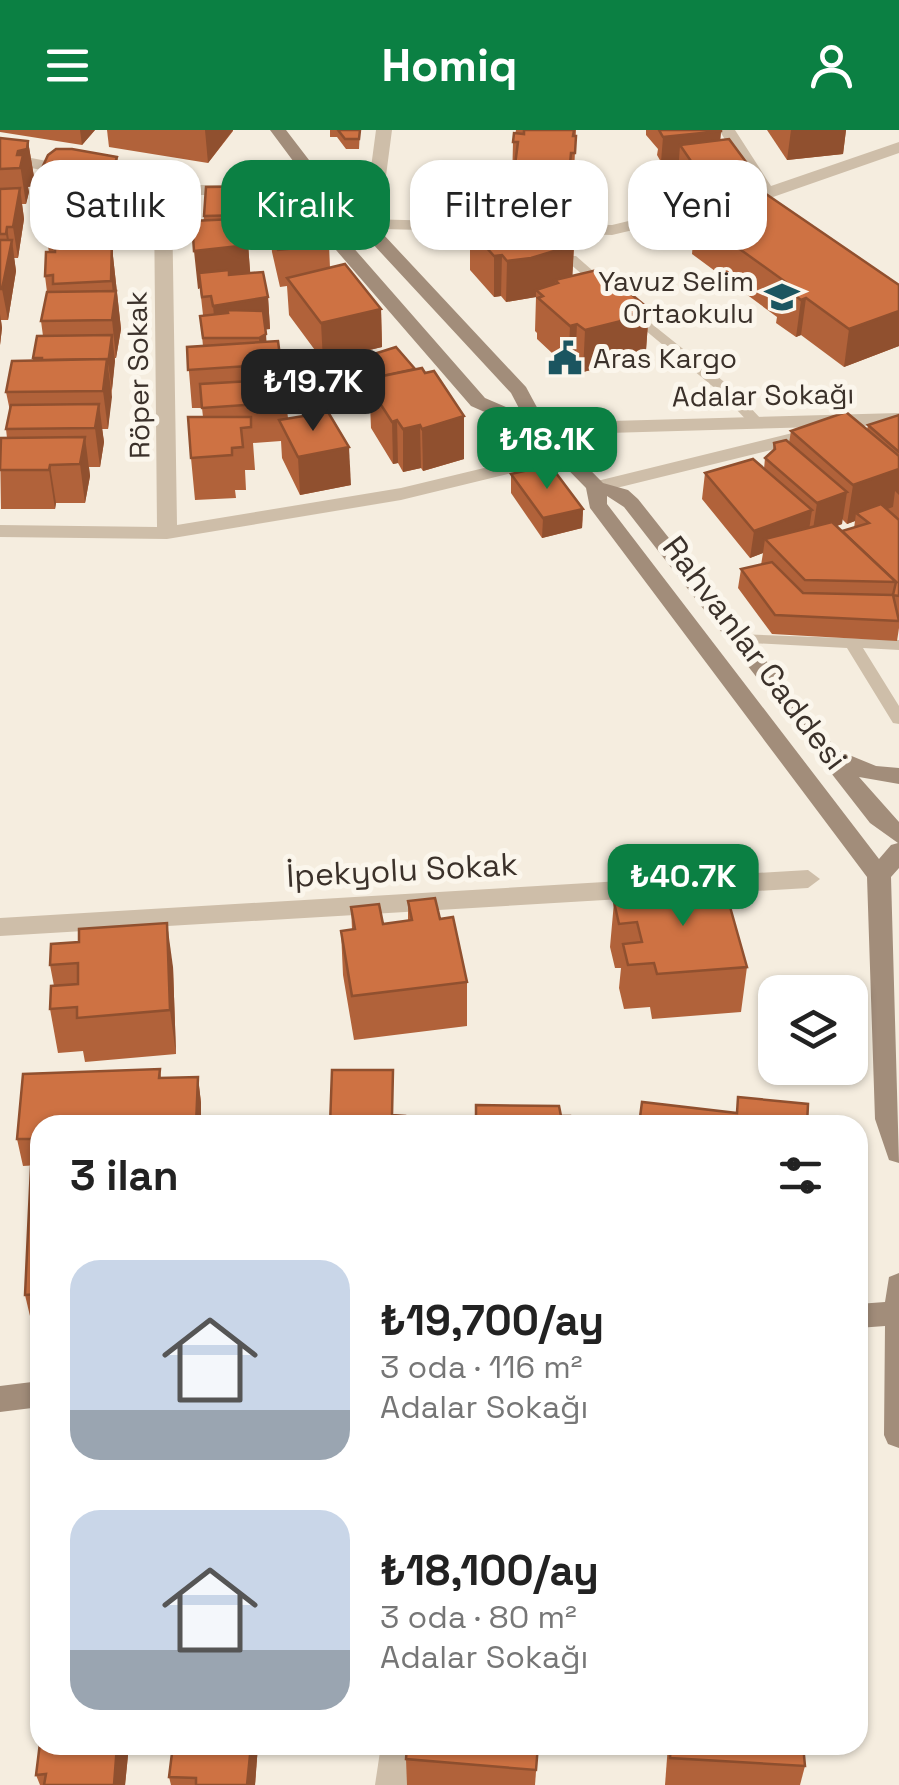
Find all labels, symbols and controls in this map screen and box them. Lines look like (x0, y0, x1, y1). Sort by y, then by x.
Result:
text: Homiq (381, 37, 518, 94)
icon: menu (40, 38, 95, 93)
icon: person (804, 38, 859, 93)
chip: Satılık (30, 160, 201, 250)
chip: Kiralık (221, 160, 390, 250)
chip: Filtreler (410, 160, 608, 250)
chip: Yeni (628, 160, 767, 250)
place label: Yavuz Selim Ortaokulu (598, 263, 754, 331)
school or university icon: Yavuz Selim Ortaokulu (763, 278, 801, 316)
street label: Röper Sokak (119, 291, 157, 459)
public building icon: Aras Kargo (546, 339, 584, 377)
place label: Aras Kargo (593, 340, 737, 376)
pin: ₺19.7K (232, 349, 394, 434)
text: ₺19.7K (263, 361, 363, 401)
street label: Adalar Sokağı (672, 375, 854, 415)
pin: ₺18.1K (466, 407, 628, 492)
text: ₺18.1K (499, 419, 595, 459)
street label: Rahvanlar Caddesi (654, 528, 856, 778)
street label: İpekyolu Sokak (285, 844, 519, 896)
pin: ₺40.7K (602, 844, 764, 929)
text: ₺40.7K (630, 856, 736, 896)
map controls (758, 975, 868, 1085)
button: layers (758, 975, 868, 1085)
icon: filters (773, 1148, 828, 1203)
text: 3 ilan (70, 1149, 179, 1202)
text: ₺19,700/ay (380, 1294, 604, 1347)
icon: home (150, 1300, 270, 1420)
text: 3 oda · 116 m² (380, 1347, 583, 1387)
text: Adalar Sokağı (380, 1387, 588, 1427)
text: ₺18,100/ay (380, 1544, 599, 1597)
icon: home (150, 1550, 270, 1670)
text: 3 oda · 80 m² (380, 1597, 577, 1637)
text: Adalar Sokağı (380, 1637, 588, 1677)

